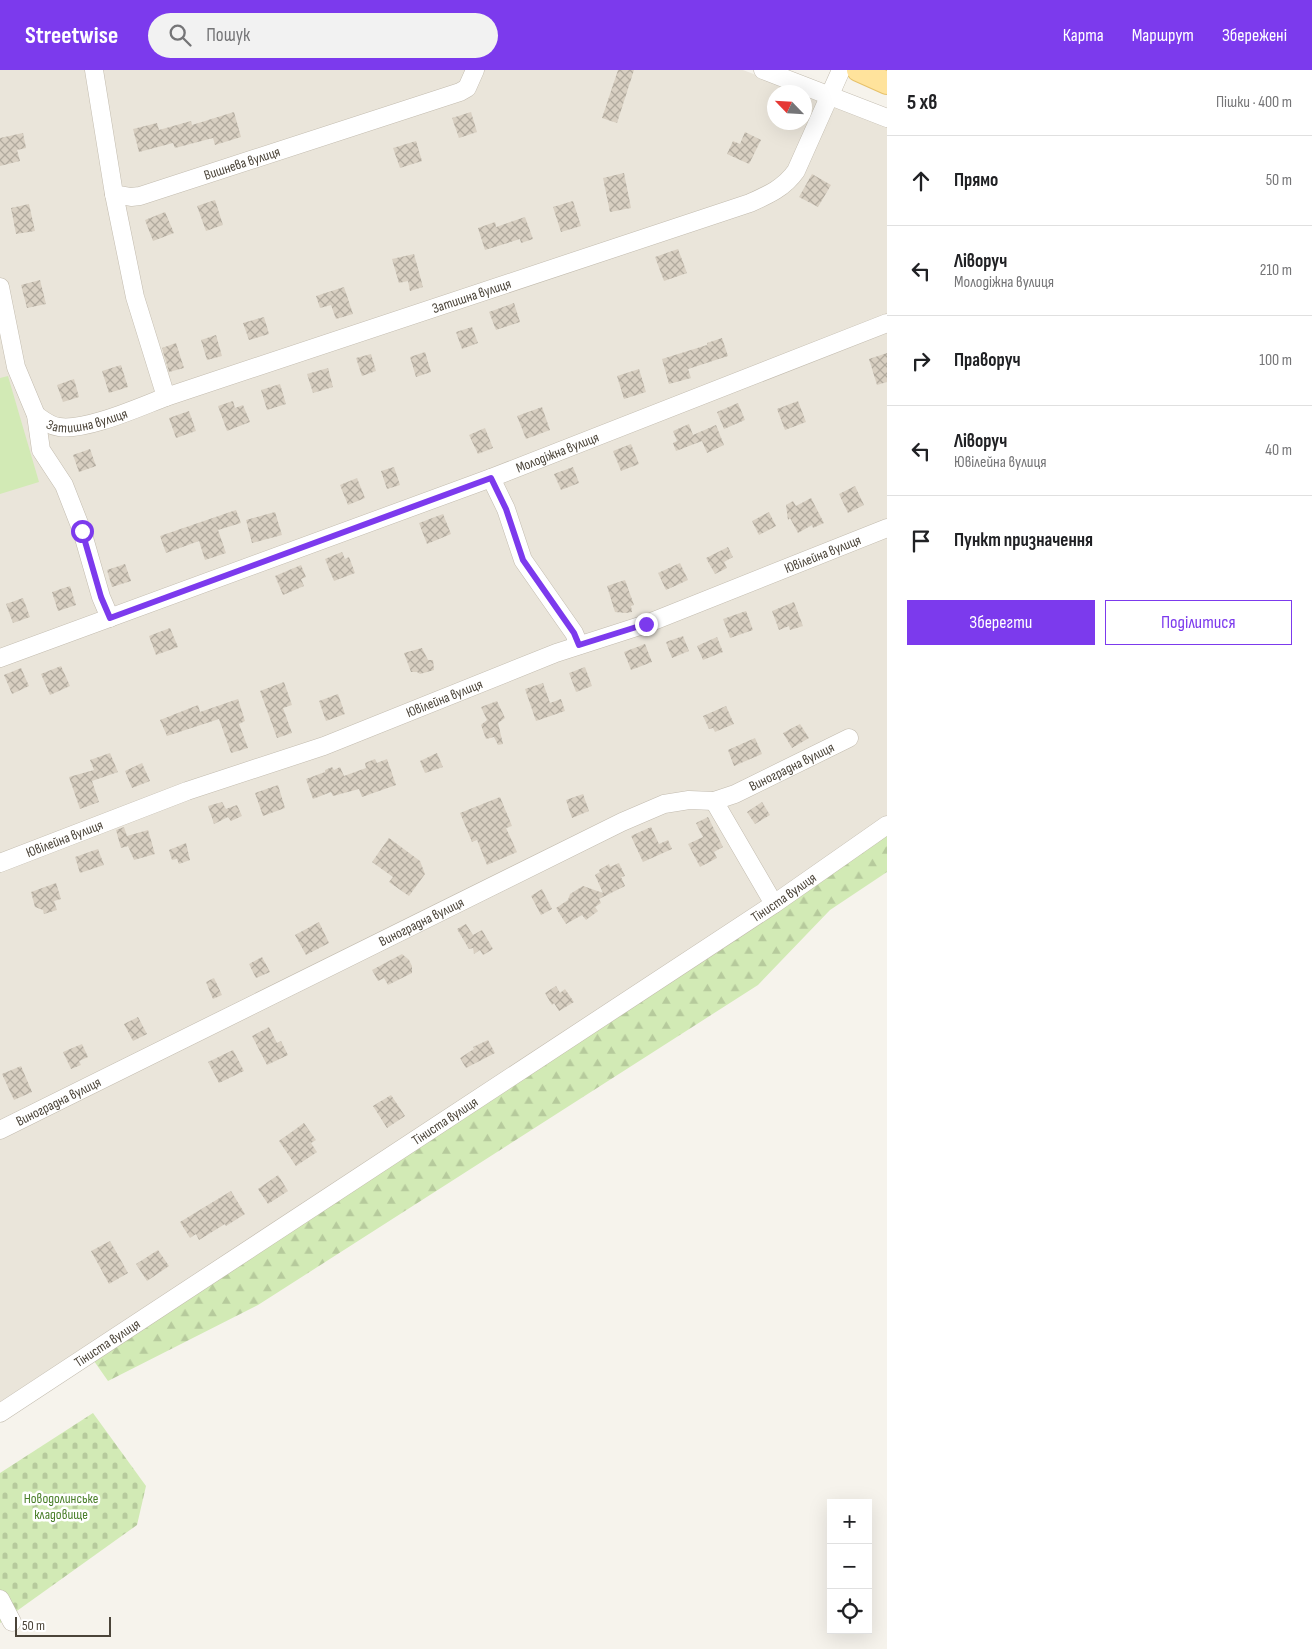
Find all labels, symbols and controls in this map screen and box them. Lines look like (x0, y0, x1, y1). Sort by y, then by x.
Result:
search box (148, 13, 498, 58)
text: Streetwise (25, 21, 118, 50)
icon: search (166, 21, 194, 49)
text: Пошук (206, 24, 250, 47)
text: Карта (1063, 25, 1104, 46)
text: Маршрут (1132, 25, 1194, 46)
text: Збережені (1222, 25, 1287, 46)
north arrow (767, 85, 812, 130)
text: 5 хв (907, 90, 937, 115)
text: Пішки · 400 m (1216, 93, 1292, 112)
street label: Вишнева вулиця (202, 143, 282, 183)
icon: ahead (907, 167, 935, 195)
text: Прямо (954, 169, 998, 192)
text: 50 m (1266, 171, 1292, 190)
text: Ліворуч (954, 250, 1007, 273)
icon: left (907, 257, 935, 285)
text: 210 m (1260, 261, 1292, 280)
text: Молодіжна вулиця (954, 273, 1054, 292)
street label: Затишна вулиця (430, 275, 513, 317)
icon: right (907, 347, 935, 375)
text: Праворуч (954, 349, 1021, 372)
text: 100 m (1259, 351, 1292, 370)
street label: Затишна вулиця (44, 404, 130, 436)
street label: Молодіжна вулиця (513, 428, 601, 476)
text: Ліворуч (954, 430, 1007, 453)
icon: left (907, 437, 935, 465)
text: 40 m (1265, 441, 1292, 460)
text: Ювілейна вулиця (954, 453, 1046, 472)
route start (71, 520, 94, 543)
icon: arrive (907, 527, 935, 555)
text: Пункт призначення (954, 529, 1093, 552)
street label: Ювілейна вулиця (782, 531, 863, 577)
button: Зберегти (907, 600, 1095, 645)
button: Поділитися (1105, 600, 1292, 645)
route end (635, 613, 658, 636)
street label: Ювілейна вулиця (403, 675, 485, 721)
street label: Виноградна вулиця (746, 738, 837, 794)
street label: Ювілейна вулиця (24, 816, 105, 861)
street label: Тіниста вулиця (748, 869, 819, 925)
street label: Виноградна вулиця (376, 893, 467, 950)
street label: Виноградна вулиця (13, 1073, 104, 1129)
street label: Тіниста вулиця (408, 1093, 481, 1149)
street label: Тіниста вулиця (71, 1315, 143, 1371)
park label: Новодолинське кладовище (24, 1490, 98, 1523)
map controls (827, 1499, 872, 1634)
button: + (827, 1499, 872, 1544)
button: − (827, 1544, 872, 1589)
button: locate (827, 1589, 872, 1634)
scale bar (15, 1614, 111, 1637)
text: 50 m (22, 1617, 45, 1634)

